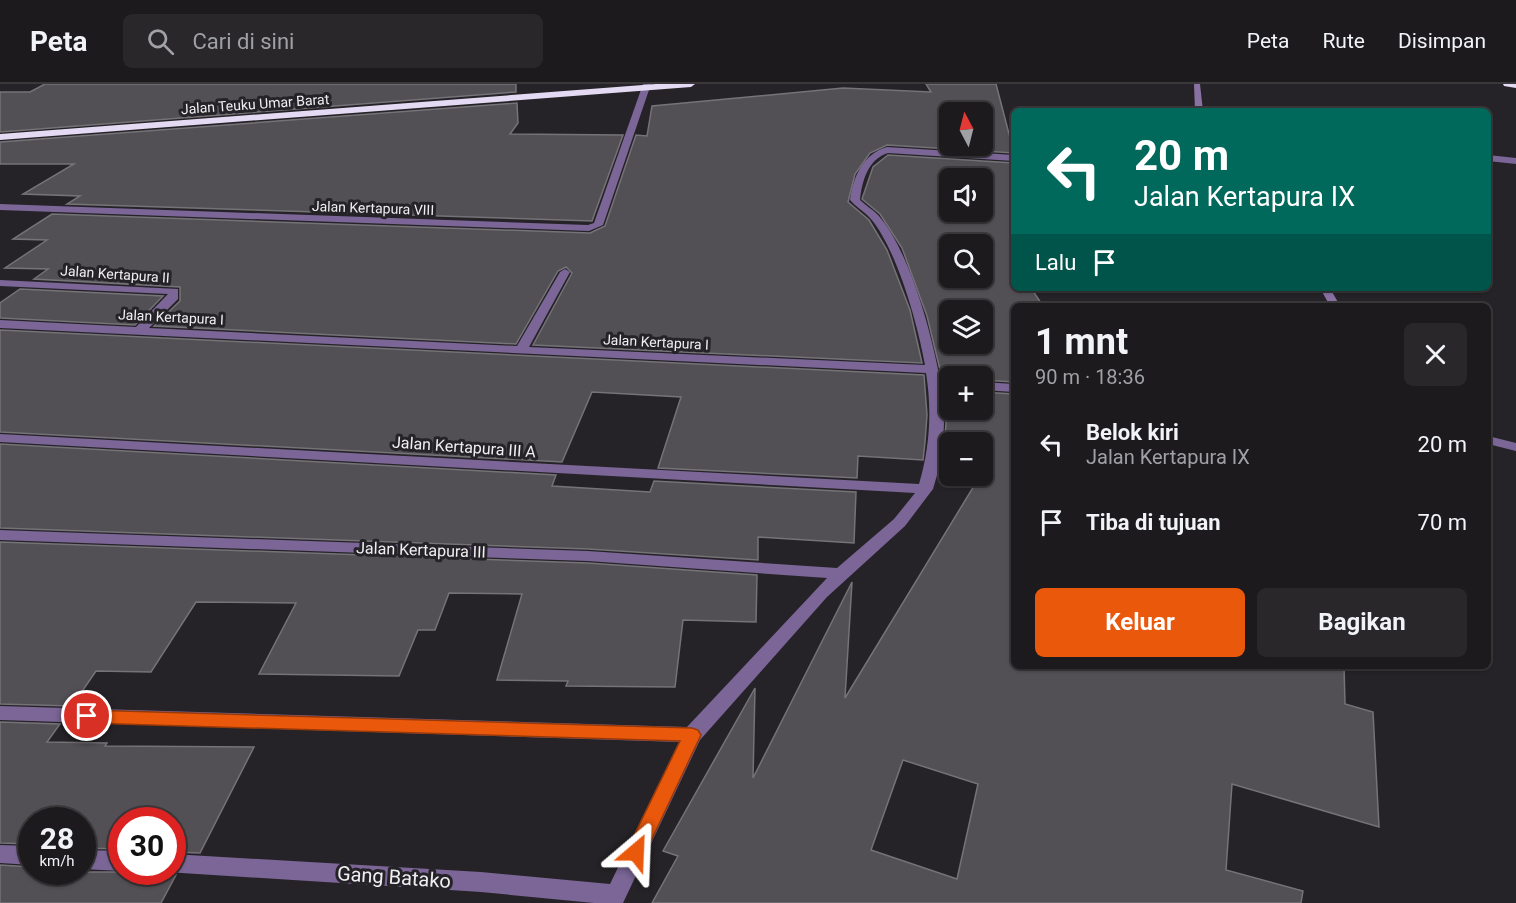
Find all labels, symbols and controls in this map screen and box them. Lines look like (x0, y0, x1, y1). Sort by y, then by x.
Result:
search box (123, 14, 543, 68)
text: Peta (30, 25, 87, 58)
icon: search (144, 25, 177, 58)
text: Cari di sini (192, 29, 294, 54)
text: Peta (1247, 29, 1289, 53)
text: Rute (1322, 29, 1365, 53)
text: Disimpan (1398, 29, 1486, 53)
street label: Jalan Teuku Umar Barat (180, 91, 330, 117)
north arrow (939, 102, 993, 156)
map controls (939, 102, 993, 486)
text: 20 m (1134, 131, 1229, 180)
icon: left (1035, 132, 1113, 210)
button: sound (939, 168, 993, 222)
text: Jalan Kertapura IX (1134, 181, 1355, 213)
street label: Jalan Kertapura VIII (312, 198, 434, 218)
button: search (939, 234, 993, 288)
icon: arrive (1088, 246, 1121, 279)
text: Lalu (1035, 250, 1076, 275)
street label: Jalan Kertapura II (60, 262, 170, 286)
button: layers (939, 300, 993, 354)
street label: Jalan Kertapura I (118, 306, 224, 328)
text: 1 mnt (1035, 321, 1128, 363)
button: close (1404, 323, 1467, 386)
street label: Jalan Kertapura I (603, 331, 709, 353)
text: 90 m · 18:36 (1035, 365, 1145, 389)
button: + (939, 366, 993, 420)
text: Belok kiri (1086, 420, 1179, 445)
icon: left (1035, 428, 1068, 461)
street label: Jalan Kertapura III A (391, 432, 537, 462)
button: − (939, 432, 993, 486)
text: 20 m (1418, 432, 1467, 457)
text: Jalan Kertapura IX (1086, 445, 1250, 469)
icon: arrive (1035, 506, 1068, 539)
text: Tiba di tujuan (1086, 510, 1221, 535)
text: 70 m (1418, 510, 1467, 535)
street label: Jalan Kertapura III (356, 538, 486, 562)
button: Keluar (1035, 588, 1245, 657)
button: Bagikan (1257, 588, 1467, 657)
pin (61, 690, 112, 741)
icon: arrive (70, 699, 103, 732)
speed limit sign: 30 (108, 807, 186, 885)
position arrow (604, 820, 668, 884)
text: 28 (40, 821, 74, 856)
text: km/h (39, 852, 75, 870)
street label: Gang Batako (336, 861, 452, 893)

